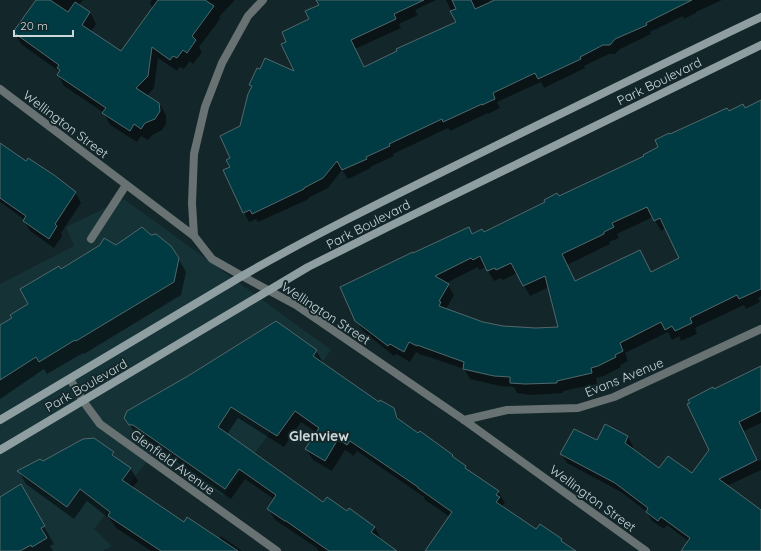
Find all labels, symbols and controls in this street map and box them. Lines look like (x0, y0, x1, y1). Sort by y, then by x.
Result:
scale bar (14, 12, 73, 38)
text: 20 m (20, 18, 48, 33)
street label: Park Boulevard (614, 54, 704, 108)
street label: Wellington Street (20, 87, 112, 161)
street label: Park Boulevard (323, 196, 413, 252)
street label: Wellington Street (278, 278, 374, 348)
street label: Evans Avenue (582, 354, 666, 400)
street label: Park Boulevard (42, 355, 130, 415)
street label: Glenfield Avenue (128, 426, 218, 498)
district label: Glenview (289, 427, 349, 445)
street label: Wellington Street (547, 461, 639, 535)

